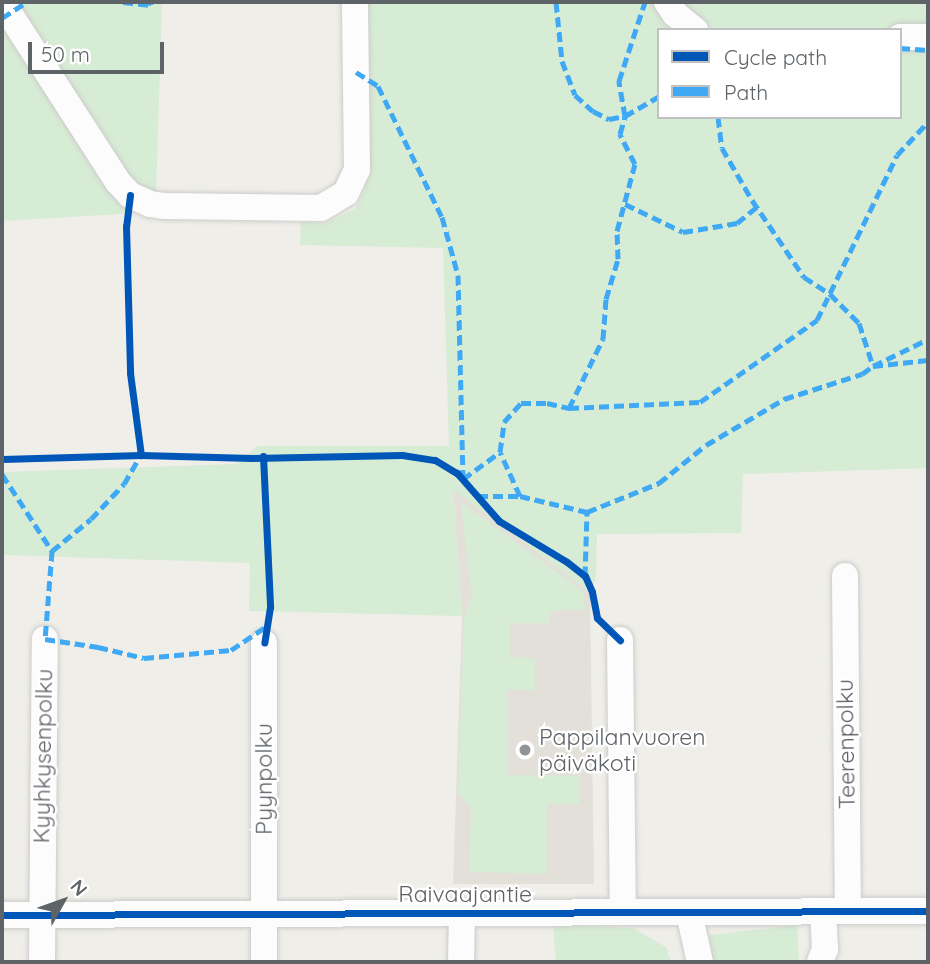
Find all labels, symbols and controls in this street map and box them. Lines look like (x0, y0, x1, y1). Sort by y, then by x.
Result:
scale bar (32, 28, 168, 72)
legend (657, 28, 902, 119)
text: 50 m (41, 41, 90, 67)
text: Cycle path (724, 44, 827, 70)
text: Path (724, 79, 768, 105)
street label: Kyyhkysenpolku (28, 668, 58, 844)
street label: Teerenpolku (831, 679, 861, 809)
street label: Pyynpolku (250, 723, 278, 835)
place label: Pappilanvuoren päiväkoti (539, 723, 706, 777)
marker: Pappilanvuoren päiväkoti (517, 742, 533, 758)
north arrow (28, 866, 98, 936)
text: N (65, 874, 93, 901)
street label: Raivaajantie (398, 880, 532, 908)

